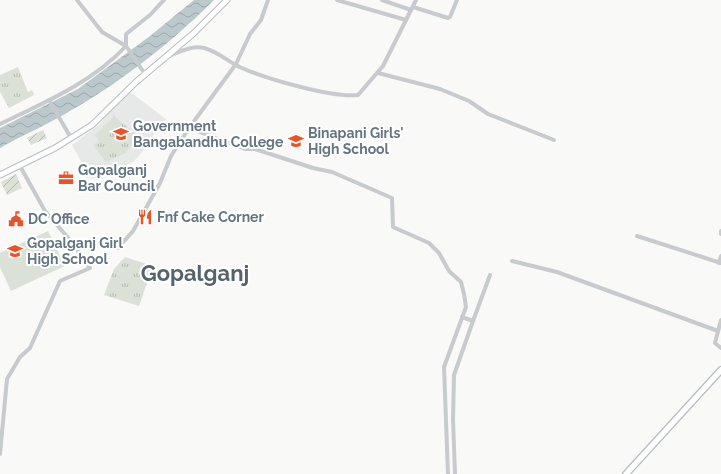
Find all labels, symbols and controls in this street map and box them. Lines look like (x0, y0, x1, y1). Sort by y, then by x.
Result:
place label: Government Bangabandhu College (133, 118, 284, 150)
school or university icon: Government Bangabandhu College (112, 125, 130, 143)
place label: Binapani Girls' High School (308, 125, 404, 157)
school or university icon: Binapani Girls' High School (287, 132, 305, 150)
place label: Gopalganj Bar Council (78, 162, 156, 194)
office icon: Gopalganj Bar Council (57, 169, 75, 187)
restaurant icon: Fnf Cake Corner (136, 208, 154, 226)
place label: Fnf Cake Corner (157, 209, 264, 225)
public building icon: DC Office (7, 210, 25, 228)
place label: DC Office (28, 211, 90, 227)
place label: Gopalganj Girl High School (27, 235, 124, 267)
school or university icon: Gopalganj Girl High School (6, 242, 24, 260)
district label: Gopalganj (141, 260, 249, 286)

